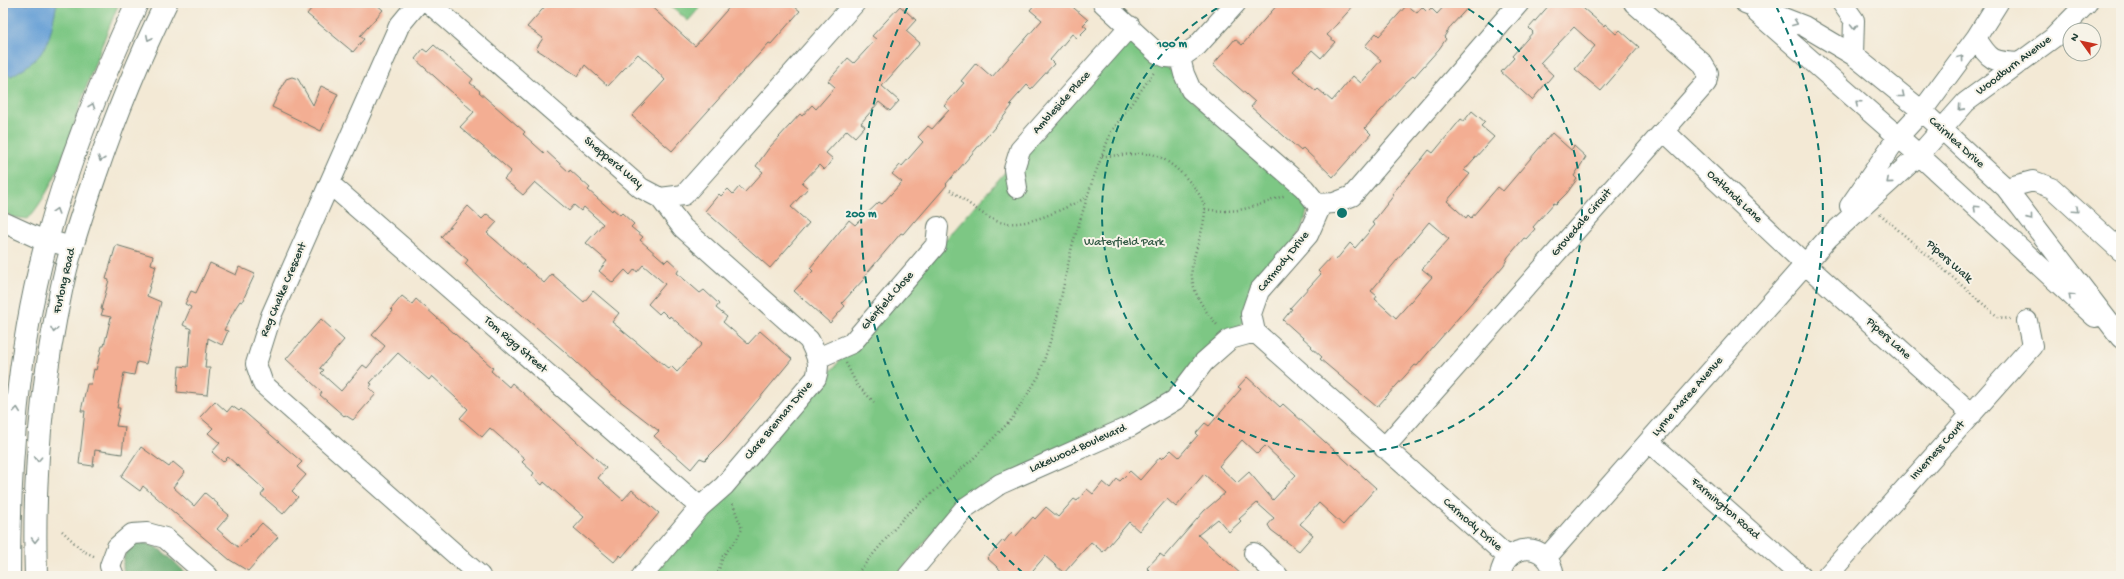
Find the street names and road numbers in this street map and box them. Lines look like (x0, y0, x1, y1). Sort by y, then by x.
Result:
street label: Woodburn Avenue (1974, 33, 2055, 99)
street label: Ambleside Place (1030, 68, 1095, 137)
street label: Cairnlea Drive (1925, 114, 1987, 172)
street label: Shepperd Way (580, 134, 646, 192)
street label: Oatlands Lane (1703, 168, 1765, 227)
street label: Grovedale Circuit (1549, 185, 1616, 260)
street label: Carmody Drive (1255, 228, 1313, 295)
street label: Pipers Walk (1922, 237, 1976, 288)
street label: Reg Chalke Crescent (258, 240, 311, 339)
street label: Furlong Road (50, 246, 80, 316)
street label: Glenfield Close (859, 268, 918, 333)
street label: Tom Rigg Street (480, 313, 550, 377)
street label: Pipers Lane (1862, 314, 1914, 363)
street label: Lynne Maree Avenue (1649, 354, 1727, 440)
street label: Clare Brennan Drive (742, 378, 817, 463)
street label: Inverness Court (1908, 417, 1969, 484)
street label: Lakewood Boulevard (1028, 421, 1129, 477)
street label: Farmington Road (1687, 475, 1763, 543)
street label: Carmody Drive (1439, 495, 1505, 555)

